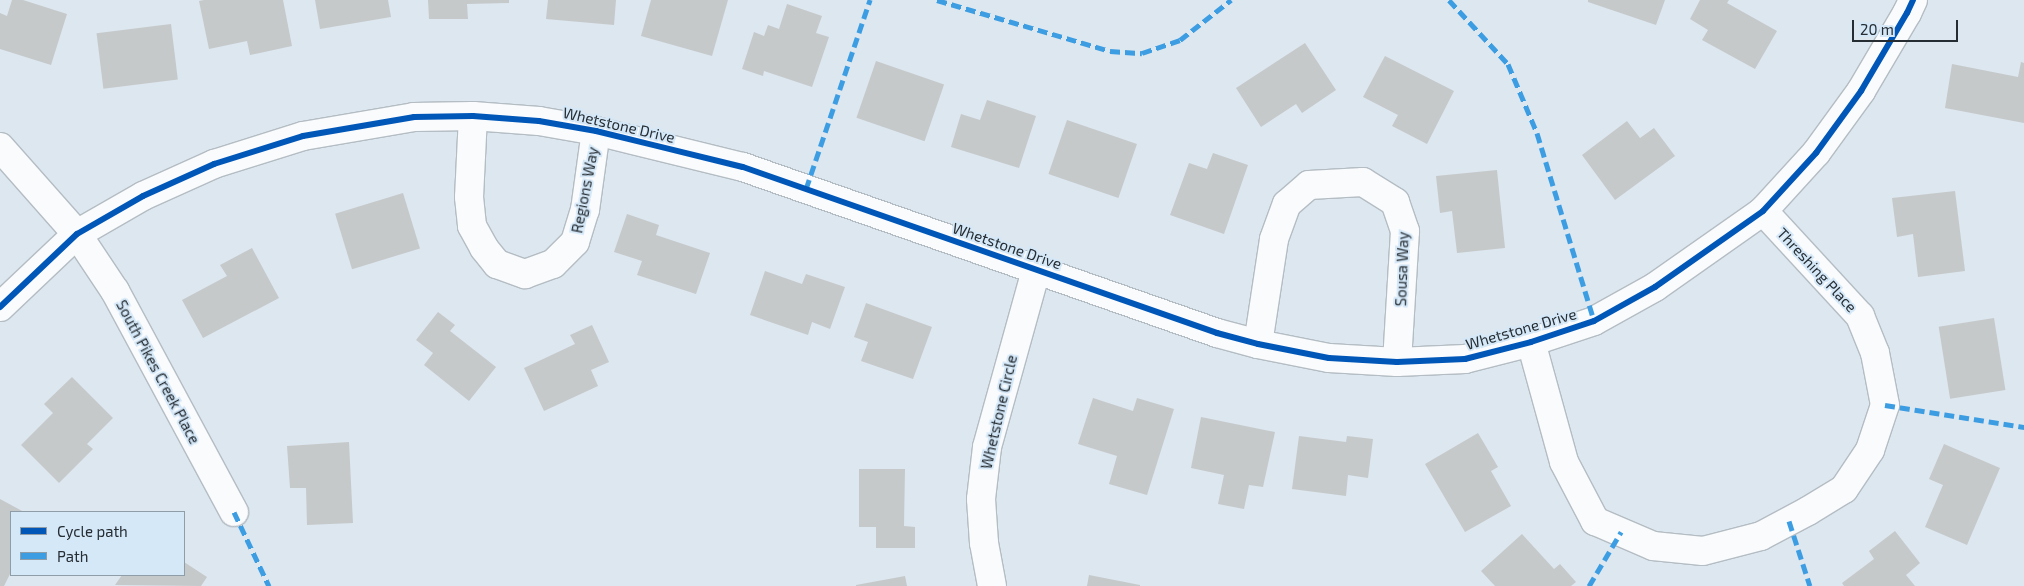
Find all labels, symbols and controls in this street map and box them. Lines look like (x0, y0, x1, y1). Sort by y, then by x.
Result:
scale bar (1854, 10, 1960, 42)
text: 20 m (1860, 20, 1894, 38)
street label: Whetstone Drive (561, 103, 677, 147)
street label: Regions Way (568, 145, 602, 235)
street label: Whetstone Drive (950, 219, 1064, 273)
street label: Threshing Place (1773, 224, 1861, 316)
street label: Sousa Way (1392, 231, 1412, 307)
street label: South Pikes Creek Place (112, 297, 204, 447)
street label: Whetstone Drive (1464, 305, 1578, 353)
street label: Whetstone Circle (977, 353, 1021, 471)
legend (10, 511, 185, 576)
text: Cycle path (57, 522, 128, 540)
text: Path (57, 547, 88, 565)

